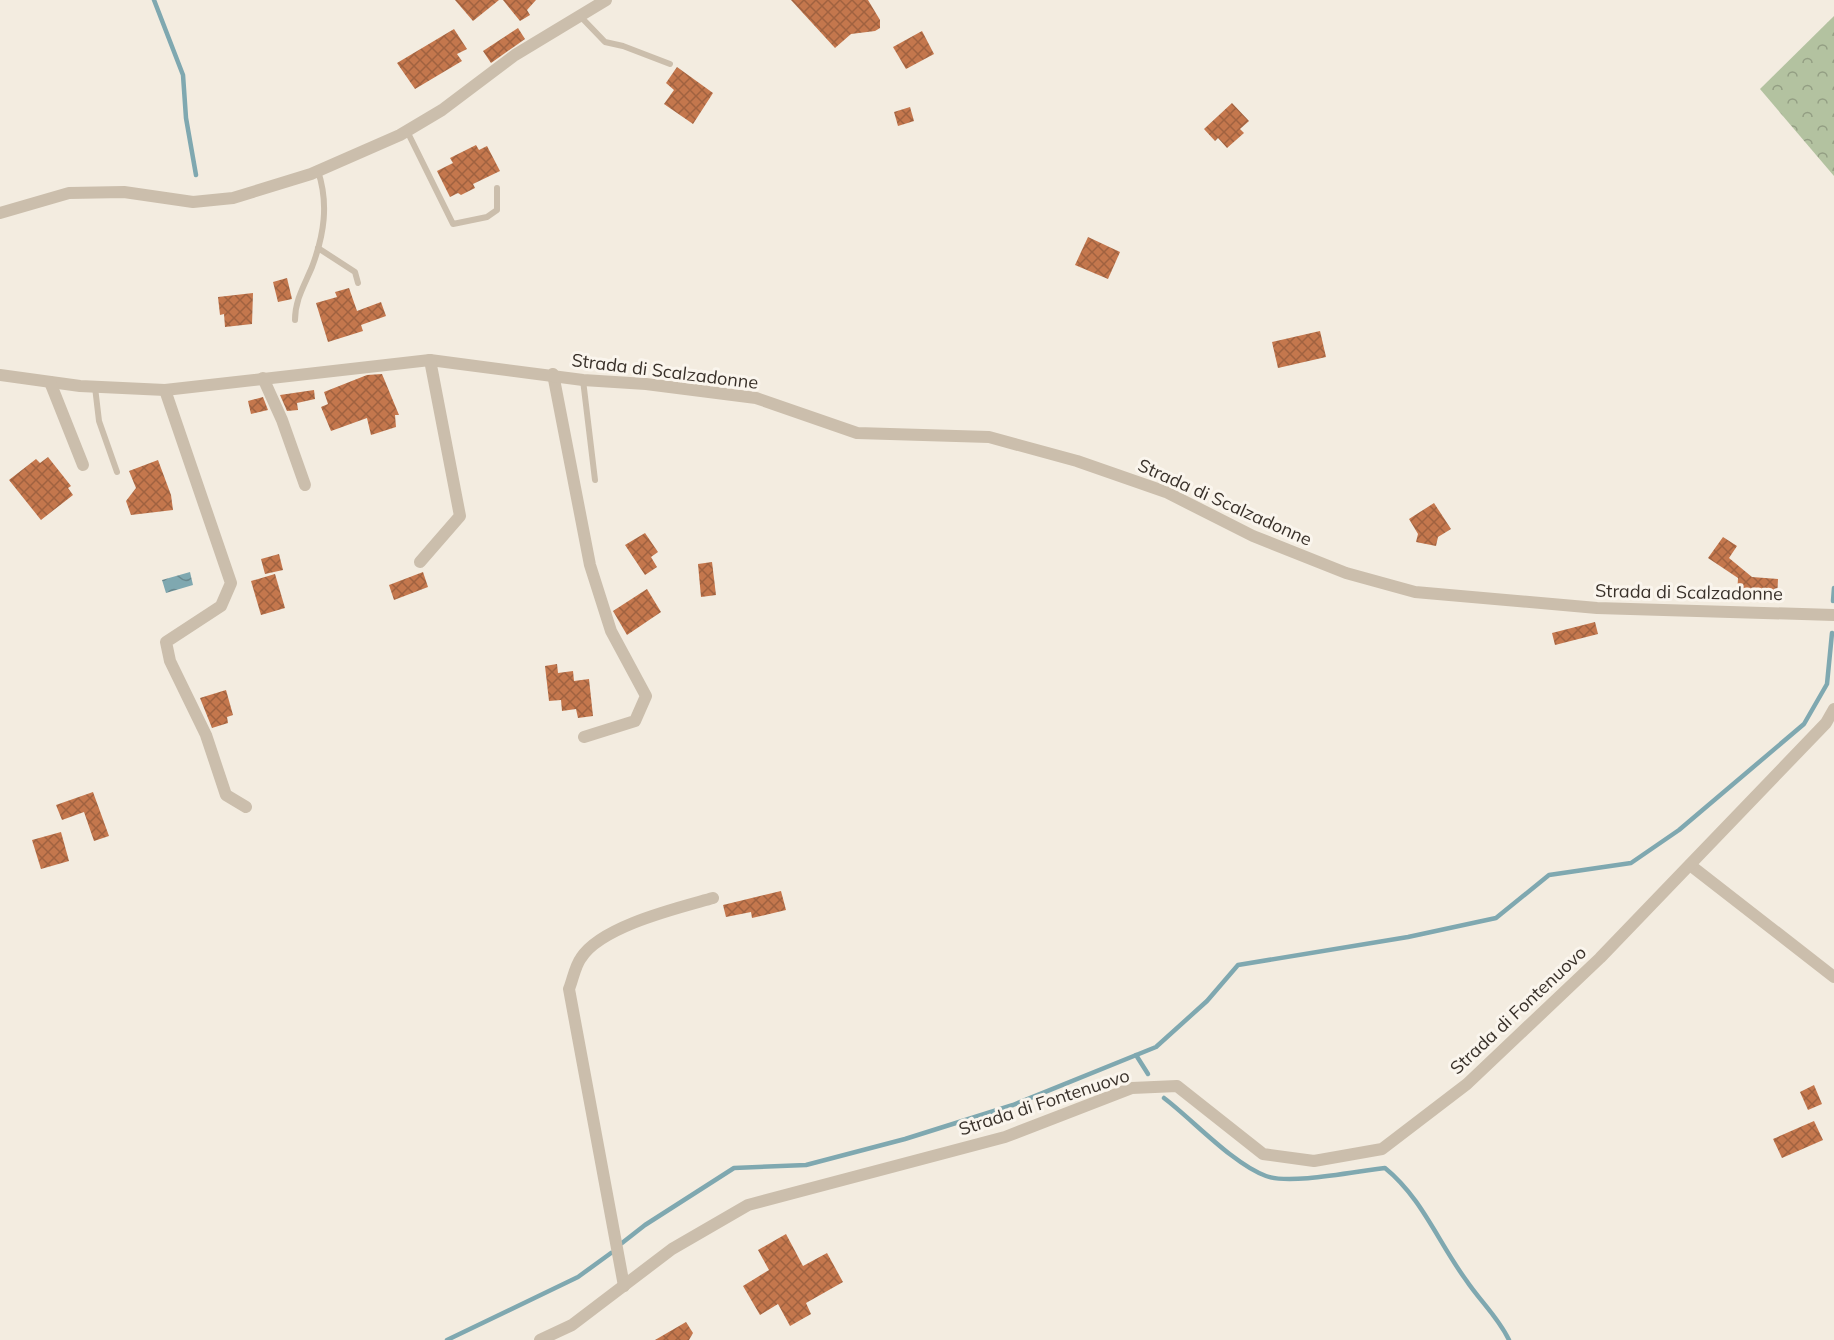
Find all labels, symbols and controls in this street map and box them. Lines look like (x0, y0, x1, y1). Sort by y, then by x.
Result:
street label: Strada di Scalzadonne (570, 348, 760, 394)
street label: Strada di Scalzadonne (1134, 453, 1316, 551)
street label: Strada di Scalzadonne (1595, 579, 1783, 605)
street label: Strada di Fontenuovo (1445, 941, 1591, 1079)
street label: Strada di Fontenuovo (956, 1064, 1132, 1140)

